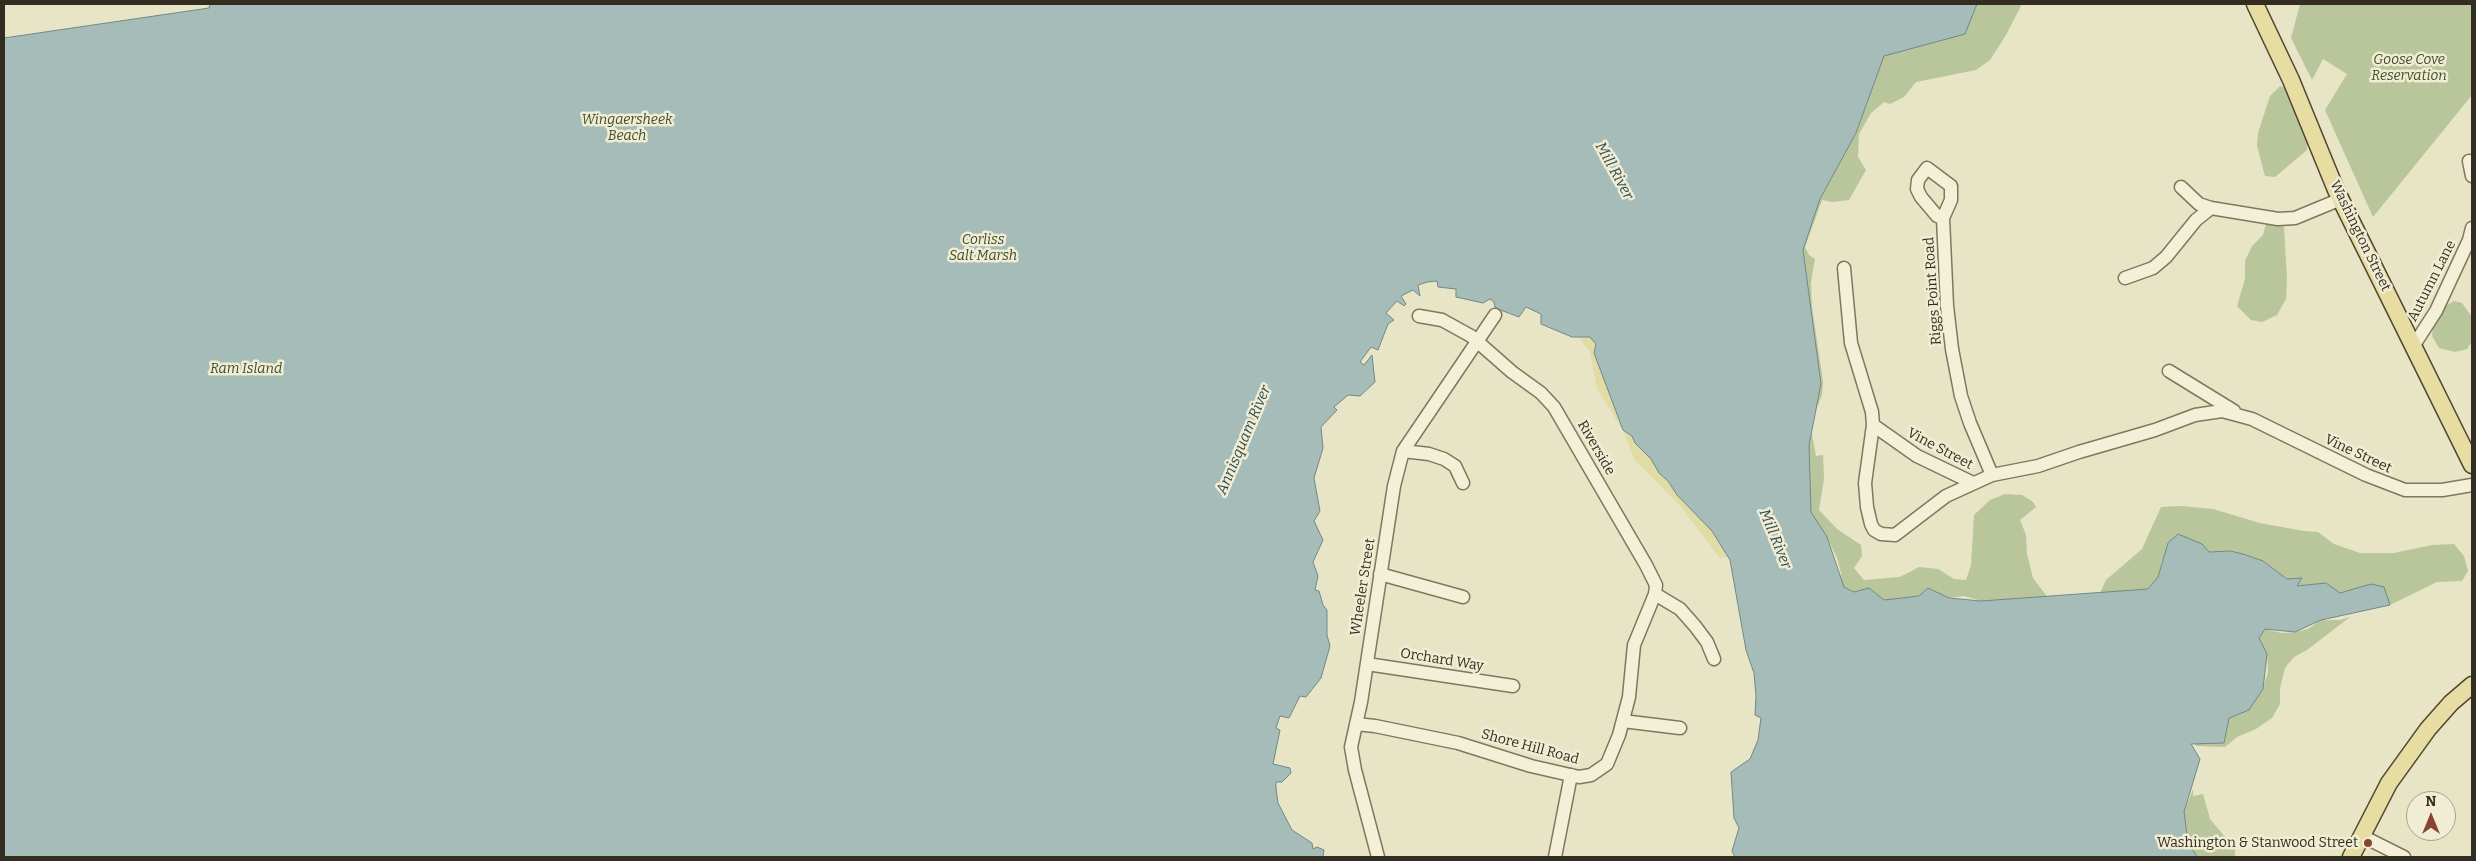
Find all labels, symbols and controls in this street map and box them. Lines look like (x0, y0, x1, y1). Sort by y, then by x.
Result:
park label: Goose Cove Reservation (2371, 52, 2447, 84)
park label: Wingaersheek Beach (581, 112, 673, 144)
water label: Mill River (1591, 139, 1637, 203)
street label: Washington Street (2326, 178, 2394, 294)
park label: Corliss Salt Marsh (949, 232, 1017, 264)
street label: Riggs Point Road (1921, 236, 1945, 346)
street label: Autumn Lane (2404, 238, 2460, 324)
park label: Ram Island (210, 361, 282, 377)
water label: Annisquam River (1213, 383, 1275, 497)
street label: Riverside (1574, 418, 1618, 478)
street label: Vine Street (1904, 425, 1976, 473)
street label: Vine Street (2322, 431, 2394, 477)
water label: Mill River (1755, 507, 1795, 571)
street label: Wheeler Street (1347, 537, 1379, 637)
street label: Orchard Way (1399, 645, 1485, 675)
street label: Shore Hill Road (1479, 726, 1581, 768)
north arrow (2406, 791, 2456, 841)
text: N (2426, 793, 2436, 810)
place label: Washington & Stanwood Street (2157, 835, 2358, 851)
marker: Washington & Stanwood Street (2362, 837, 2374, 849)

